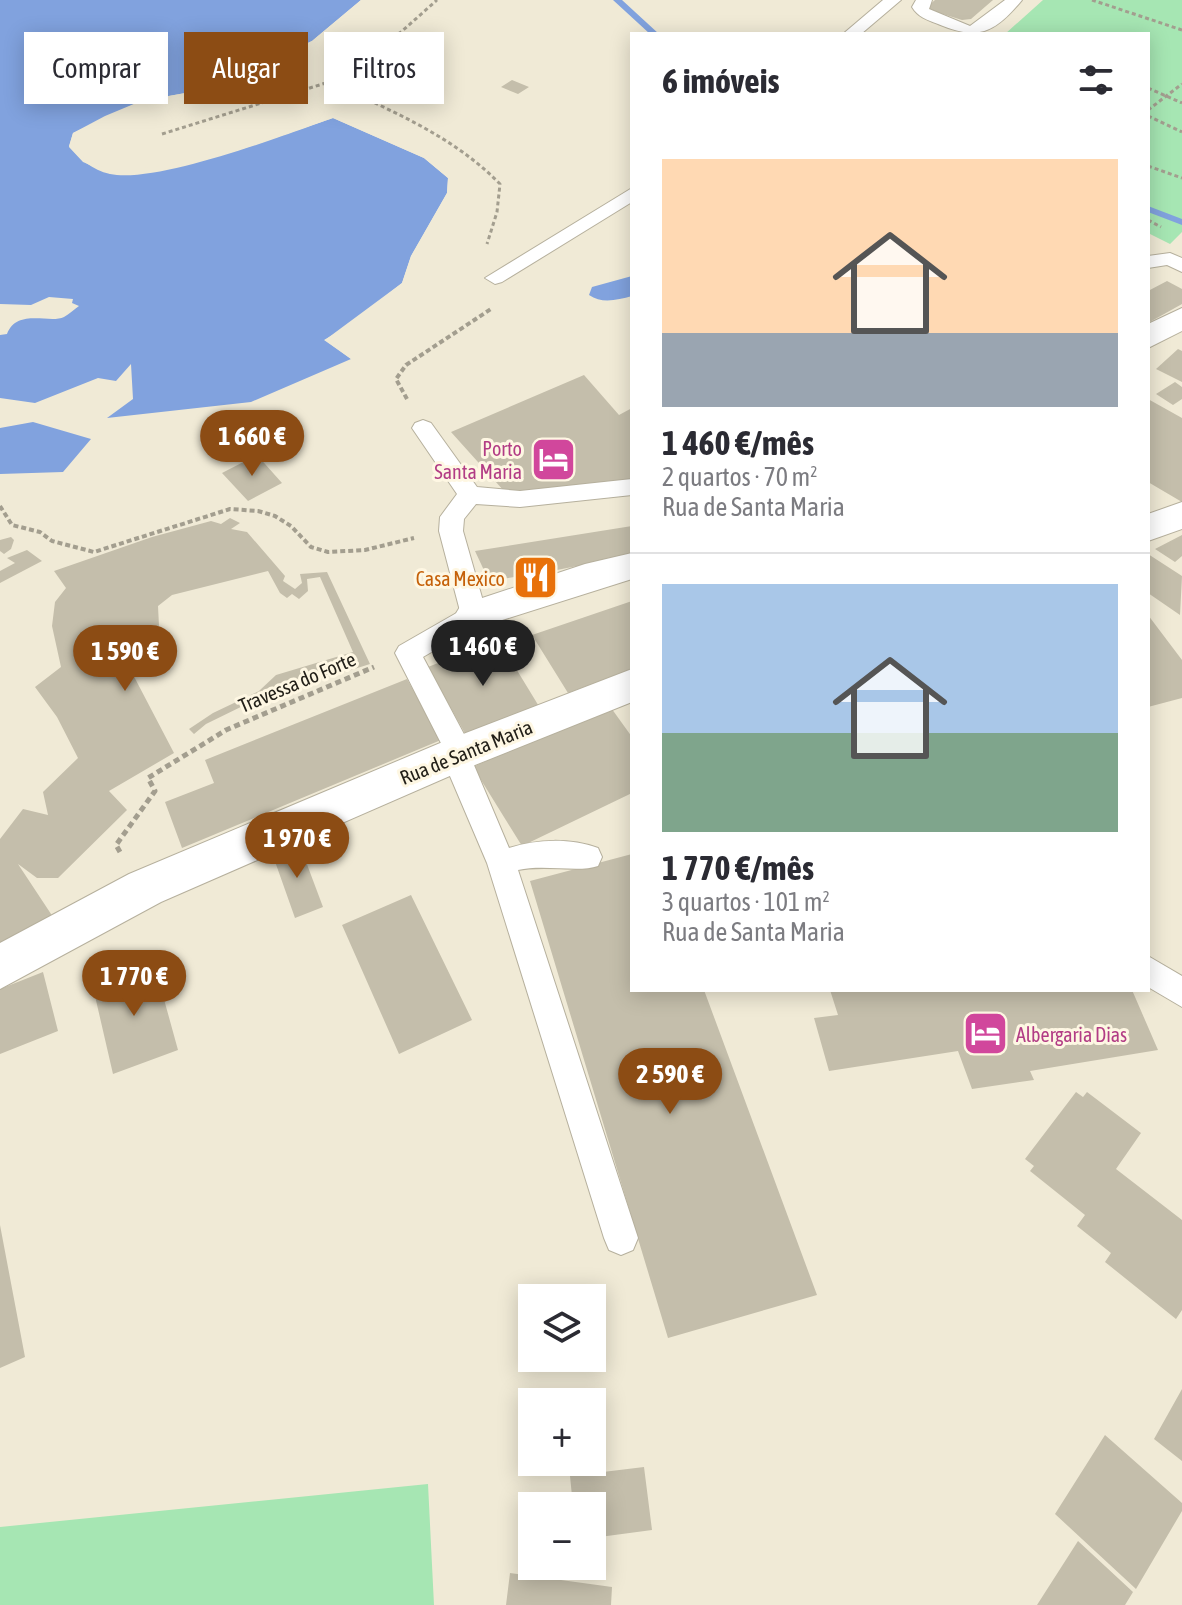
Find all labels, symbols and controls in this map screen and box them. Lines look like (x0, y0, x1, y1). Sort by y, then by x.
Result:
chip: Comprar (24, 32, 168, 104)
chip: Alugar (184, 32, 308, 104)
chip: Filtros (324, 32, 444, 104)
icon: filters (1074, 58, 1118, 102)
text: 6 imóveis (662, 61, 780, 100)
icon: home (818, 211, 962, 355)
pin: 1 660 € (178, 410, 326, 478)
text: 1 660 € (218, 421, 286, 451)
text: 1 460 €/mês (662, 423, 814, 462)
hotel icon: Porto Santa Maria (529, 435, 577, 483)
place label: Porto Santa Maria (434, 437, 522, 483)
text: 2 quartos · 70 m² (662, 462, 817, 492)
text: Rua de Santa Maria (662, 492, 845, 522)
restaurant icon: Casa Mexico (512, 554, 560, 602)
place label: Casa Mexico (416, 567, 505, 590)
pin: 1 460 € (409, 620, 557, 688)
pin: 1 590 € (51, 625, 199, 693)
text: 1 460 € (449, 631, 517, 661)
text: 1 590 € (91, 636, 159, 666)
icon: home (818, 636, 962, 780)
street label: Travessa do Forte (235, 647, 359, 717)
street label: Rua de Santa Maria (396, 715, 536, 789)
pin: 1 970 € (223, 812, 371, 880)
text: 1 970 € (263, 823, 331, 853)
text: 1 770 €/mês (662, 848, 814, 887)
text: 3 quartos · 101 m² (662, 887, 830, 917)
text: Rua de Santa Maria (662, 917, 845, 947)
pin: 1 770 € (60, 950, 208, 1018)
text: 1 770 € (100, 961, 168, 991)
hotel icon: Albergaria Dias (961, 1010, 1009, 1058)
place label: Albergaria Dias (1016, 1023, 1127, 1046)
pin: 2 590 € (596, 1048, 744, 1116)
text: 2 590 € (636, 1059, 704, 1089)
map controls (518, 1284, 606, 1580)
button: layers (518, 1284, 606, 1372)
button: + (518, 1388, 606, 1476)
button: − (518, 1492, 606, 1580)

